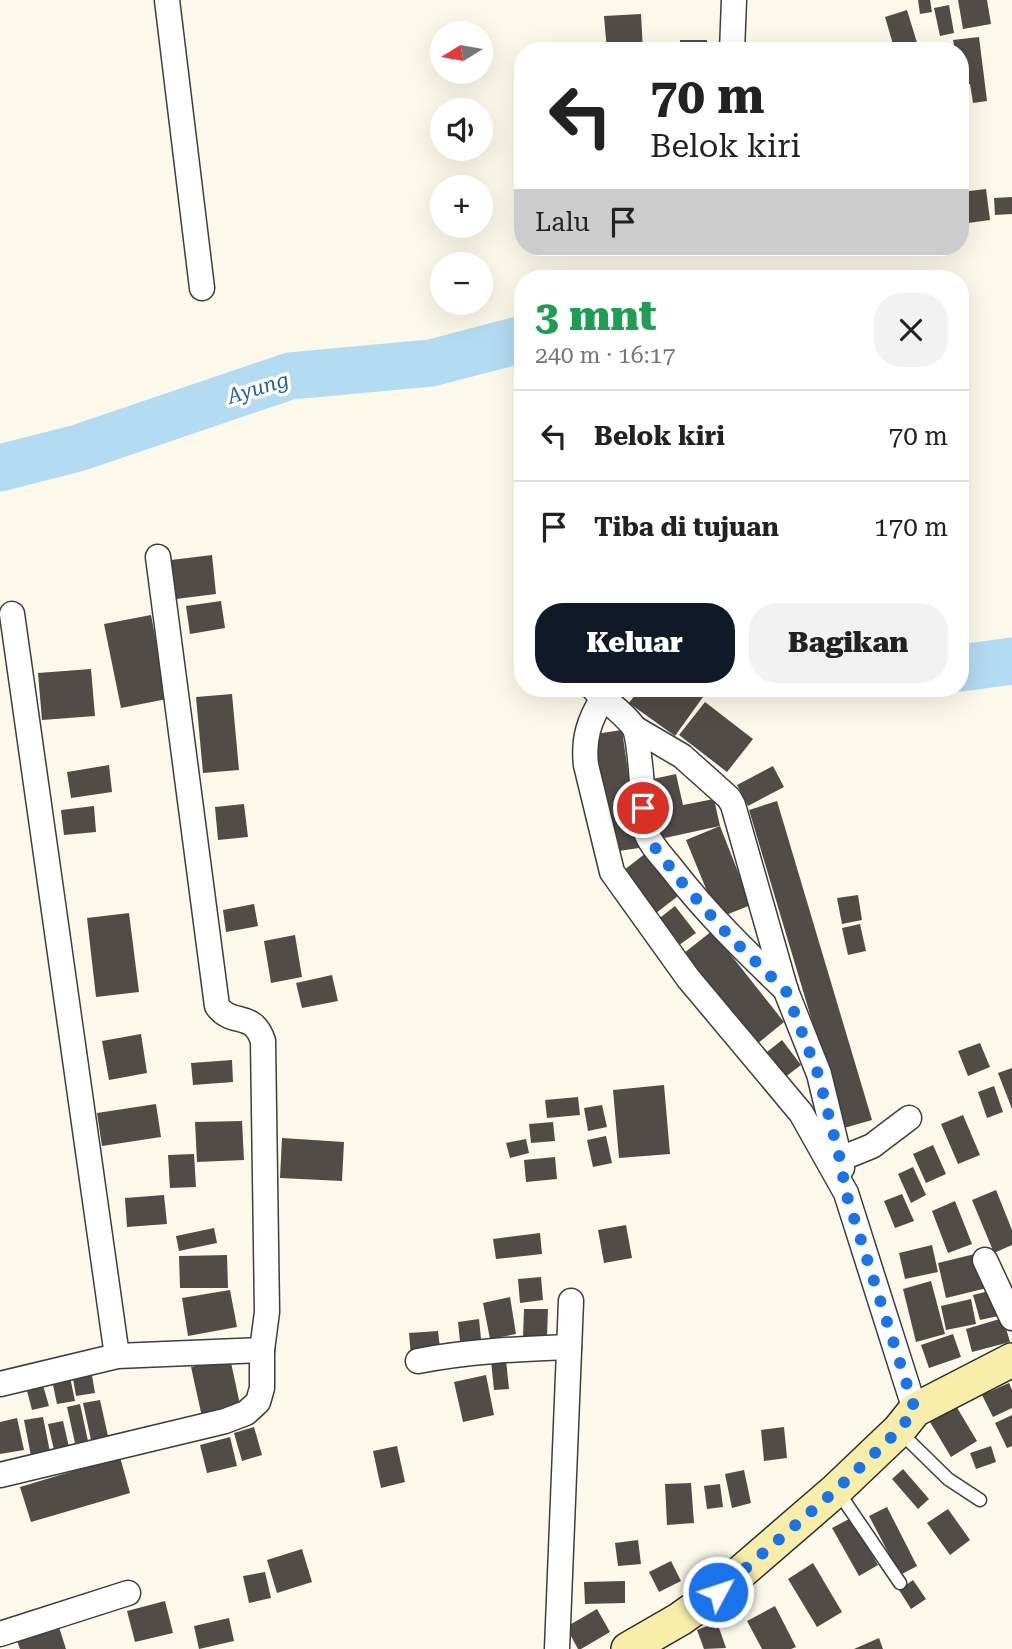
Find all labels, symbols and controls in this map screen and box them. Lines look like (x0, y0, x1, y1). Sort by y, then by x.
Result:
north arrow (430, 21, 494, 84)
map controls (430, 21, 493, 315)
text: 70 m (650, 68, 765, 125)
icon: left (535, 70, 626, 161)
button: sound (430, 98, 493, 161)
text: Belok kiri (650, 127, 801, 165)
button: + (430, 175, 493, 238)
icon: arrive (604, 203, 642, 241)
text: Lalu (535, 207, 590, 237)
button: − (430, 252, 493, 315)
text: 3 mnt (535, 291, 656, 340)
button: close (874, 293, 948, 367)
text: 240 m · 16:17 (535, 342, 675, 369)
water label: Ayung (223, 367, 292, 409)
icon: left (535, 417, 573, 455)
text: Belok kiri (594, 421, 725, 451)
text: 70 m (889, 421, 948, 451)
icon: arrive (535, 508, 573, 546)
text: Tiba di tujuan (594, 512, 779, 542)
text: 170 m (874, 512, 948, 542)
button: Keluar (535, 603, 735, 683)
button: Bagikan (749, 603, 948, 683)
pin (613, 778, 673, 838)
icon: arrive (624, 789, 662, 827)
position arrow (681, 1555, 755, 1629)

